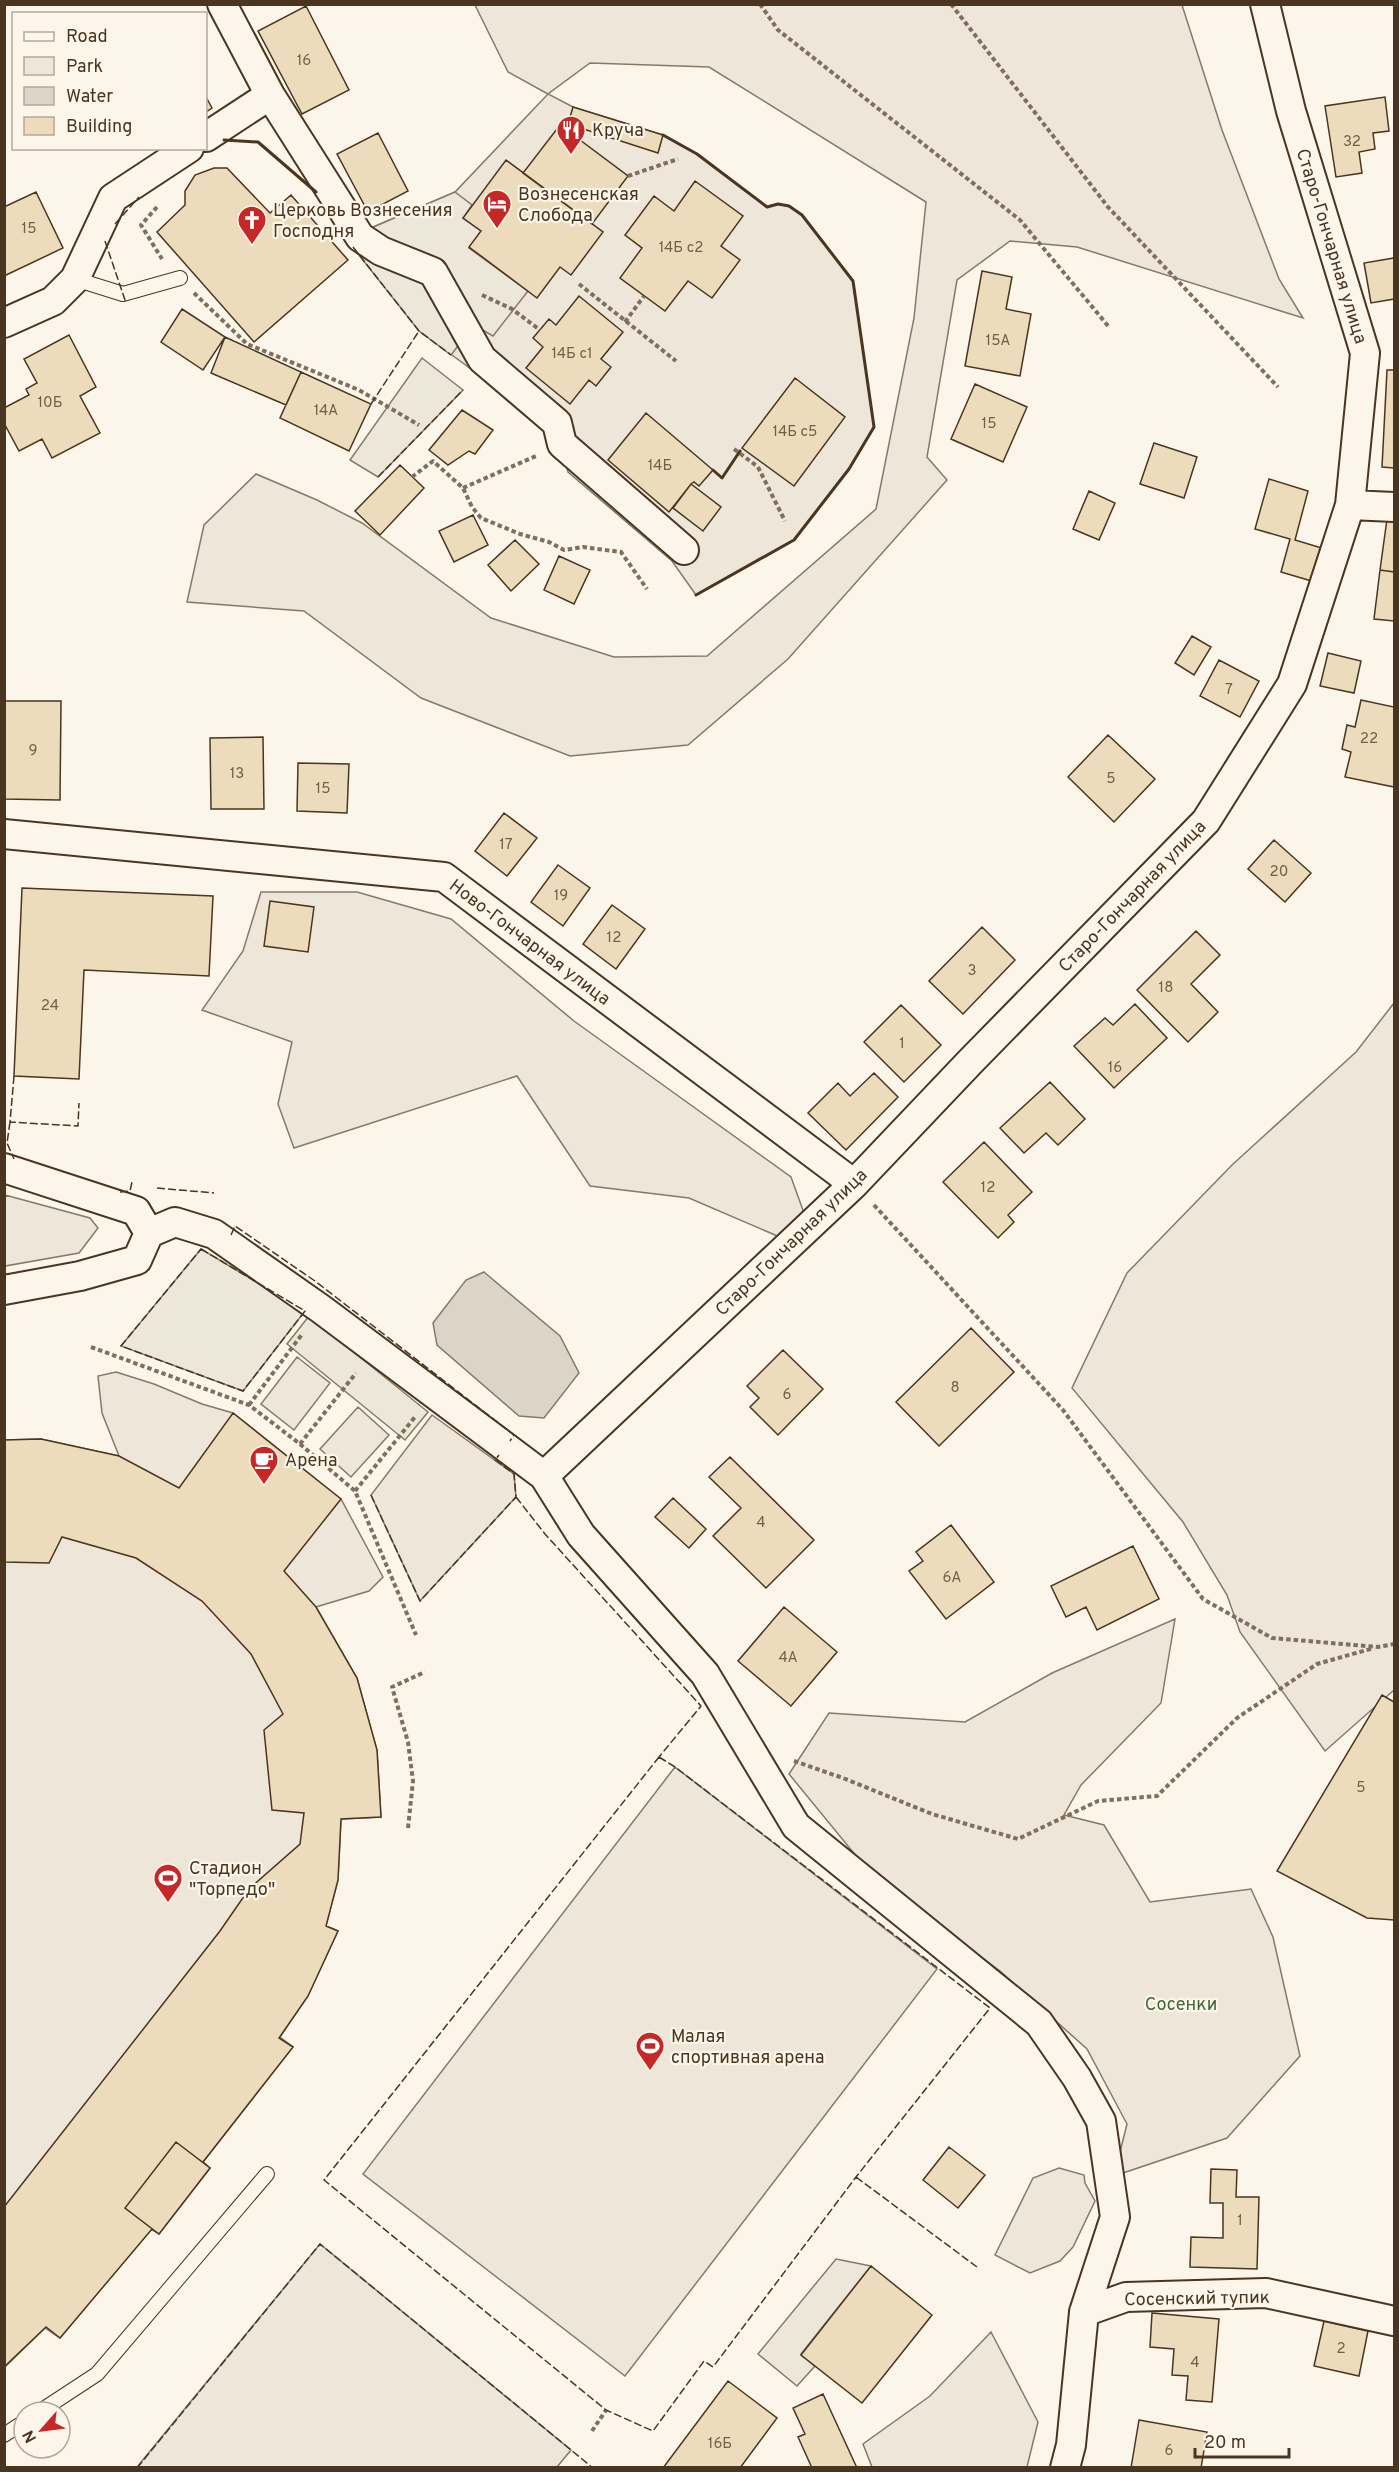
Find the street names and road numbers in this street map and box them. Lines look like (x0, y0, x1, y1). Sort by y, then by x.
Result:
street label: Старо-Гончарная улица (1290, 146, 1371, 347)
street label: Старо-Гончарная улица (1054, 816, 1212, 978)
street label: Ново-Гончарная улица (444, 875, 614, 1011)
street label: Старо-Гончарная улица (711, 1164, 873, 1322)
street label: Сосенский тупик (1124, 2287, 1270, 2312)

